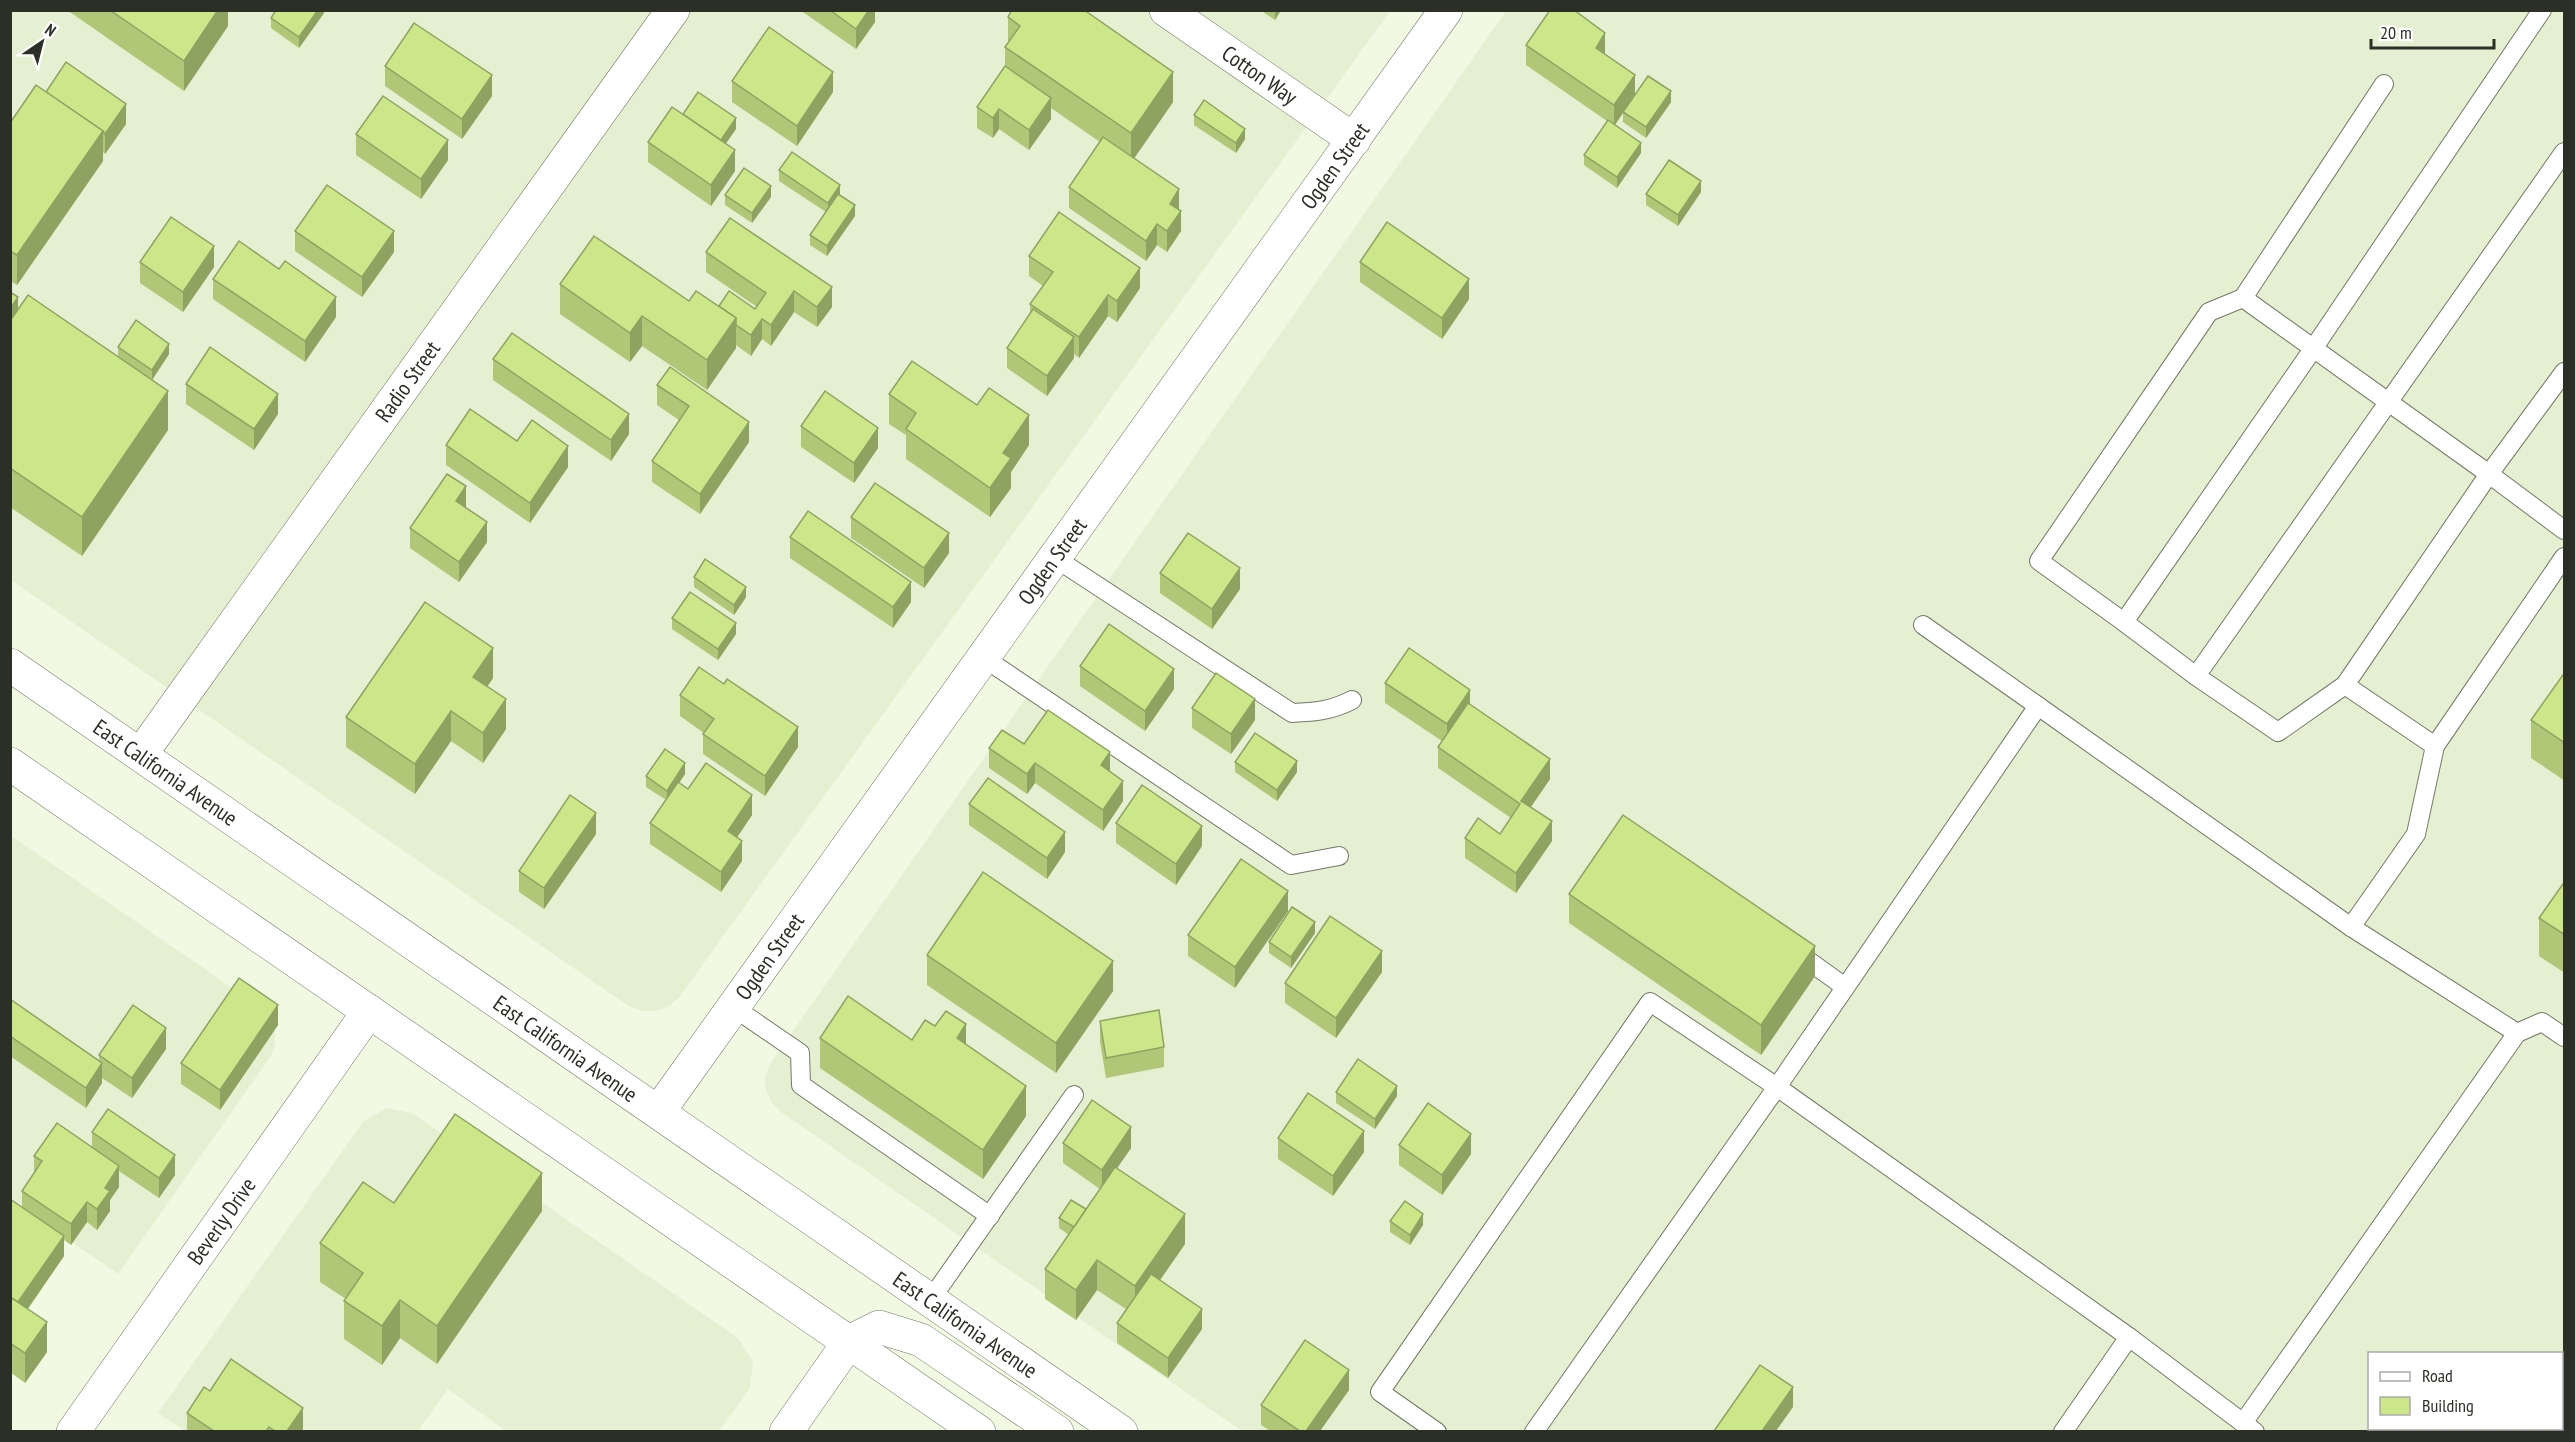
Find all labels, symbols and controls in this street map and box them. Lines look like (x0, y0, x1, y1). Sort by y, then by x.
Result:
north arrow (12, 12, 72, 72)
scale bar (2371, 12, 2494, 50)
text: N (41, 19, 60, 40)
text: 20 m (2380, 21, 2412, 44)
street label: Cotton Way (1217, 39, 1304, 111)
street label: Ogden Street (1294, 117, 1375, 215)
street label: Radio Street (369, 335, 446, 428)
street label: Ogden Street (1012, 512, 1093, 610)
street label: East California Avenue (88, 713, 243, 832)
street label: Ogden Street (729, 908, 810, 1005)
street label: East California Avenue (488, 989, 643, 1108)
street label: Beverly Drive (181, 1172, 262, 1270)
street label: East California Avenue (888, 1265, 1043, 1384)
legend (2368, 1352, 2563, 1430)
text: Road (2422, 1364, 2453, 1387)
text: Building (2422, 1394, 2474, 1417)

